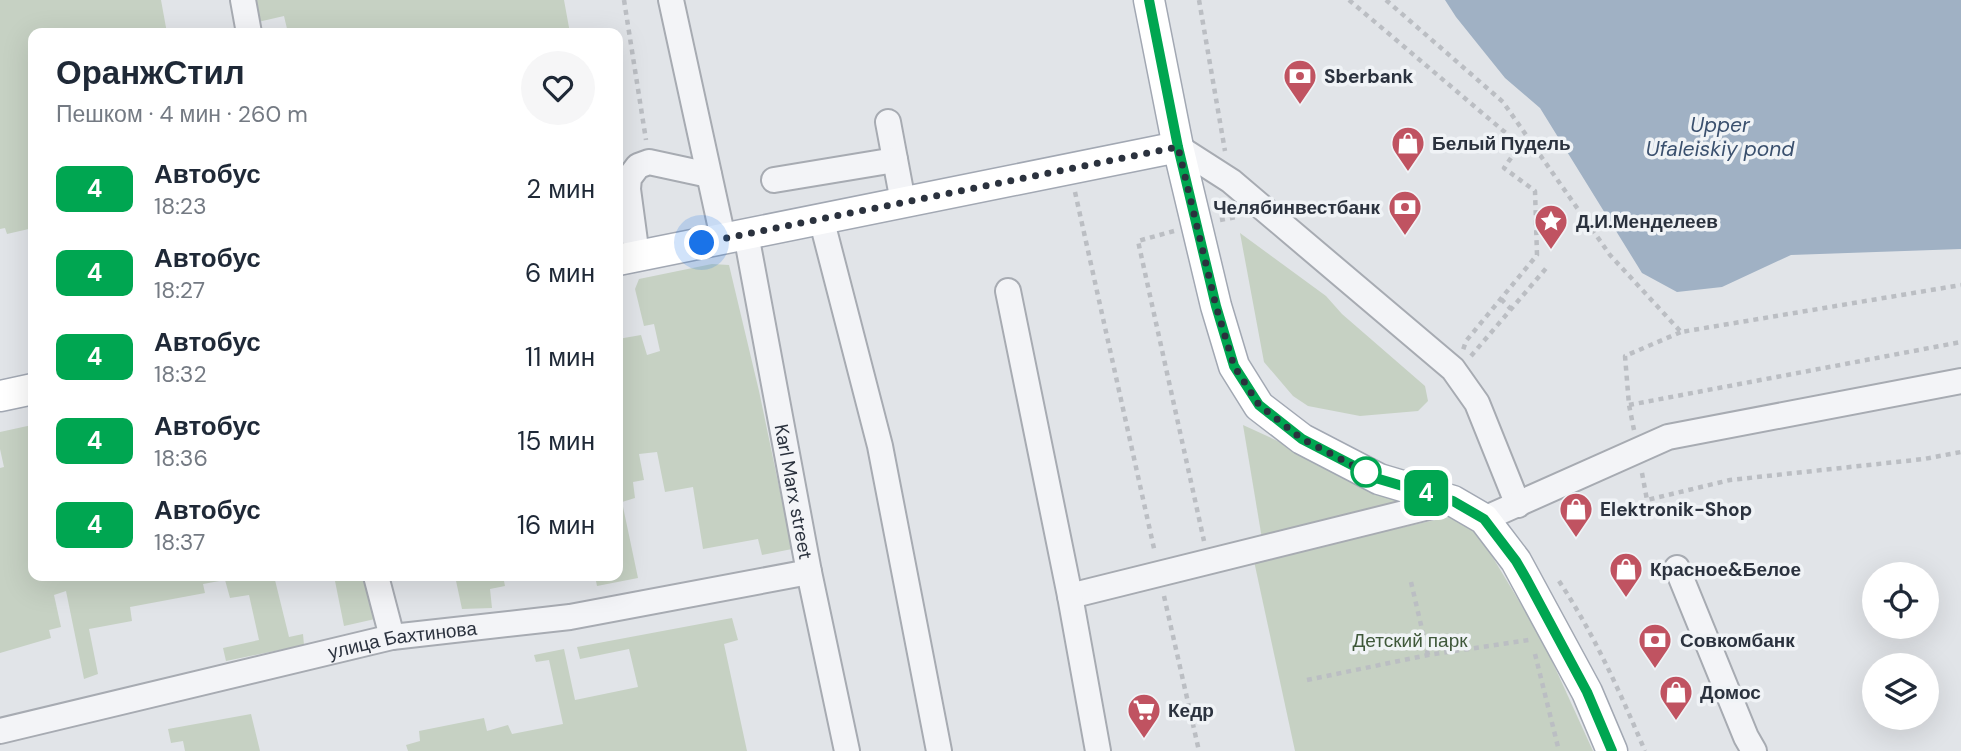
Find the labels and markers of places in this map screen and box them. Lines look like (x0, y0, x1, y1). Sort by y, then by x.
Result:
bank icon: Sberbank (1281, 57, 1319, 106)
place label: Sberbank (1324, 64, 1413, 89)
shop icon: Белый Пудель (1389, 124, 1427, 173)
place label: Белый Пудель (1432, 131, 1571, 156)
bank icon: Челябинвестбанк (1386, 188, 1424, 237)
place label: Челябинвестбанк (1213, 195, 1380, 220)
place icon: Д.И.Менделеев (1532, 202, 1570, 251)
place label: Д.И.Менделеев (1576, 209, 1718, 234)
unlabelled marker (1351, 457, 1381, 487)
shop icon: Elektronik-Shop (1557, 490, 1595, 539)
place label: Elektronik-Shop (1600, 497, 1752, 522)
shop icon: Красное&Белое (1607, 550, 1645, 599)
place label: Красное&Белое (1650, 557, 1801, 582)
bank icon: Совкомбанк (1636, 621, 1674, 670)
place label: Совкомбанк (1680, 628, 1795, 653)
shop icon: Домос (1657, 673, 1695, 722)
place label: Домос (1700, 680, 1761, 705)
supermarket icon: Кедр (1125, 691, 1163, 740)
place label: Кедр (1168, 698, 1214, 723)

